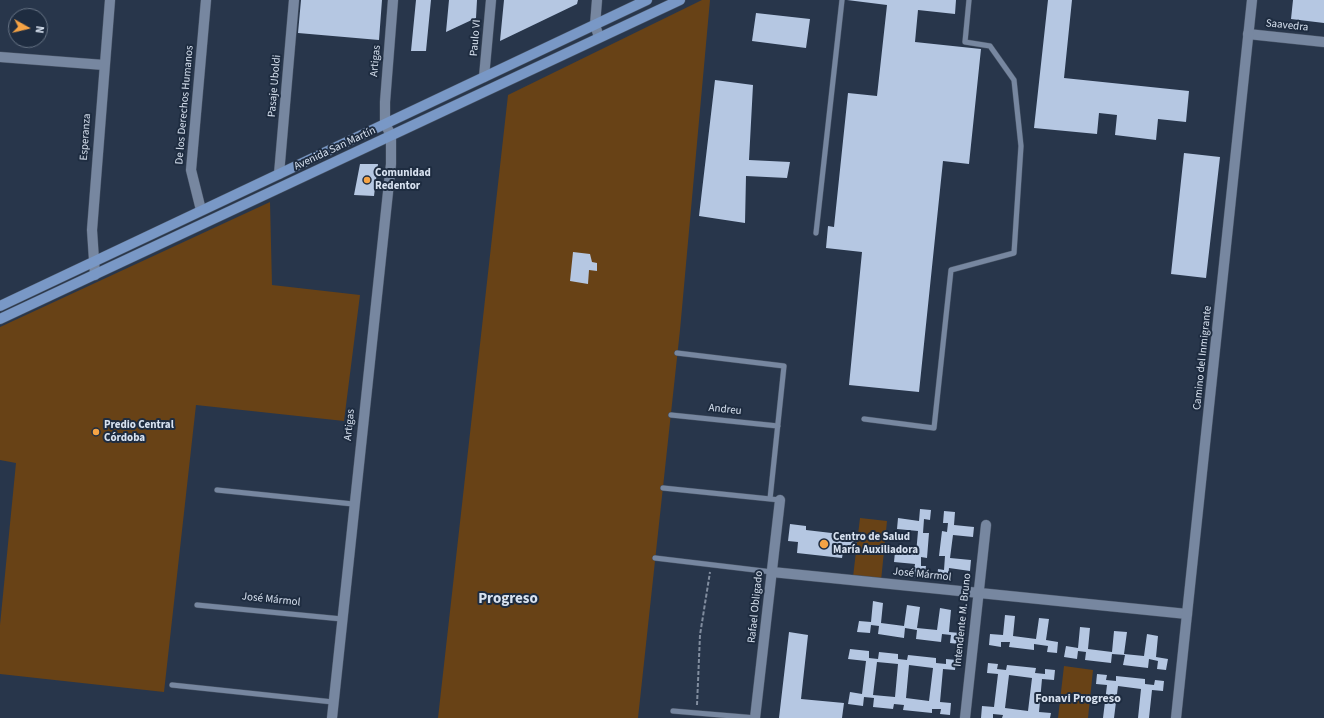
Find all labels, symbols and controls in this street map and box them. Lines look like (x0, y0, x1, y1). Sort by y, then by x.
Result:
north arrow (8, 8, 48, 48)
street label: Saavedra (1265, 17, 1309, 35)
street label: Paulo VI (468, 19, 484, 57)
text: N (31, 25, 47, 34)
street label: De los Derechos Humanos (173, 45, 197, 165)
street label: Artigas (368, 45, 384, 77)
street label: Pasaje Uboldi (266, 54, 284, 118)
street label: Esperanza (78, 113, 94, 161)
street label: Avenida San Martín (292, 124, 378, 174)
place label: Comunidad Redentor (375, 167, 431, 193)
marker: Comunidad Redentor (362, 175, 372, 185)
street label: Camino del Inmigrante (1191, 305, 1215, 411)
street label: Andreu (708, 402, 742, 418)
street label: Artigas (342, 409, 358, 441)
place label: Predio Central Córdoba (104, 419, 174, 445)
marker: Predio Central Córdoba (91, 427, 101, 437)
place label: Centro de Salud María Auxiliadora (833, 531, 918, 557)
marker: Centro de Salud María Auxiliadora (818, 538, 830, 550)
street label: José Mármol (892, 565, 952, 585)
street label: Rafael Obligado (746, 570, 766, 644)
street label: Intendente M. Bruno (952, 573, 974, 667)
street label: José Mármol (241, 590, 301, 610)
district label: Progreso (478, 591, 538, 609)
district label: Fonavi Progreso (1035, 692, 1121, 706)

